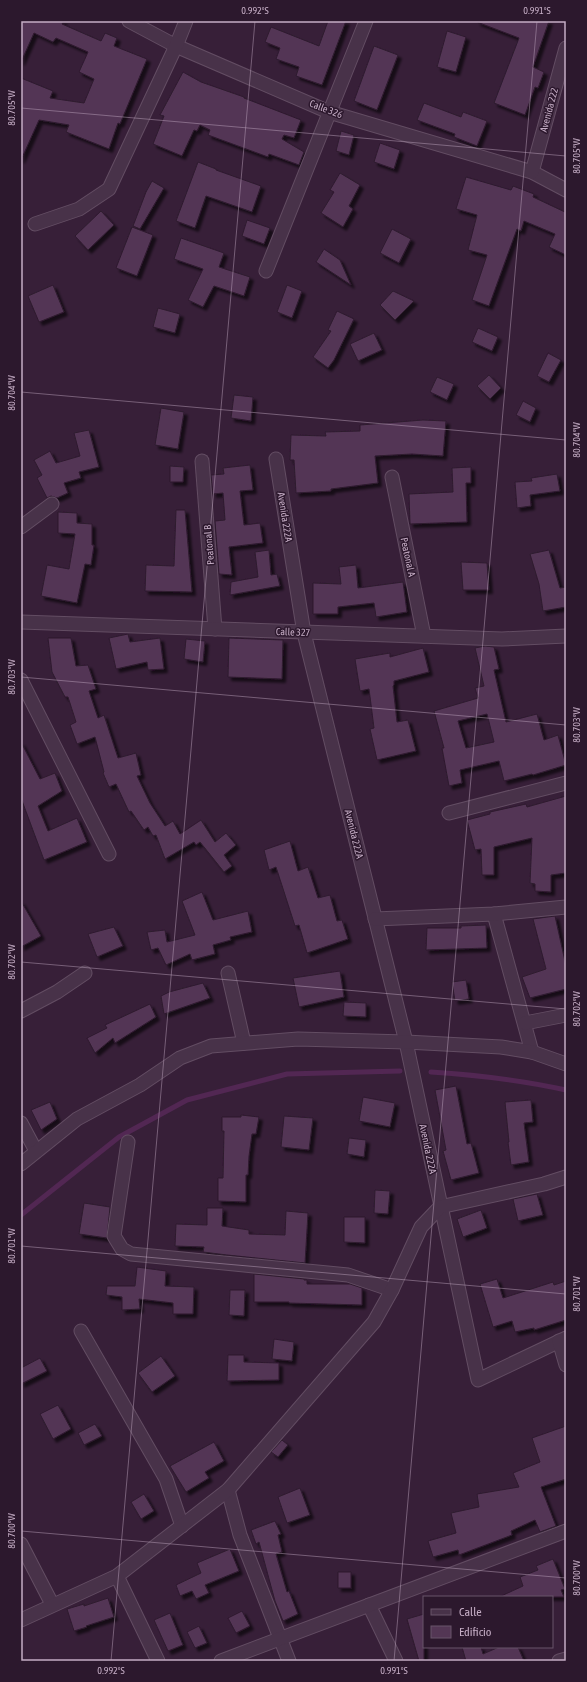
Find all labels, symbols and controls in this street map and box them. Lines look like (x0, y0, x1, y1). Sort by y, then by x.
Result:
text: 0.992°S (241, 5, 269, 16)
text: 0.991°S (523, 5, 551, 16)
street label: Avenida 222 (538, 86, 560, 133)
text: 80.705°W (6, 90, 17, 126)
street label: Calle 326 (308, 98, 344, 120)
text: 80.705°W (571, 138, 582, 174)
text: 80.704°W (6, 375, 17, 411)
text: 80.704°W (571, 422, 582, 458)
street label: Avenida 222A (276, 491, 294, 543)
street label: Peatonal B (202, 524, 216, 565)
street label: Peatonal A (398, 536, 418, 578)
street label: Calle 327 (276, 626, 311, 638)
text: 80.703°W (6, 659, 17, 695)
text: 80.703°W (571, 707, 582, 743)
street label: Avenida 222A (343, 808, 365, 860)
text: 80.702°W (6, 944, 17, 980)
text: 80.702°W (571, 991, 582, 1027)
street label: Avenida 222A (417, 1123, 439, 1175)
text: 80.701°W (6, 1228, 17, 1264)
text: 80.701°W (571, 1276, 582, 1312)
text: 80.700°W (6, 1513, 17, 1549)
text: 80.700°W (571, 1560, 582, 1596)
legend (423, 1596, 553, 1648)
text: Calle (459, 1605, 482, 1619)
text: Edificio (459, 1625, 492, 1639)
text: 0.992°S (97, 1665, 125, 1676)
text: 0.991°S (380, 1665, 408, 1676)

